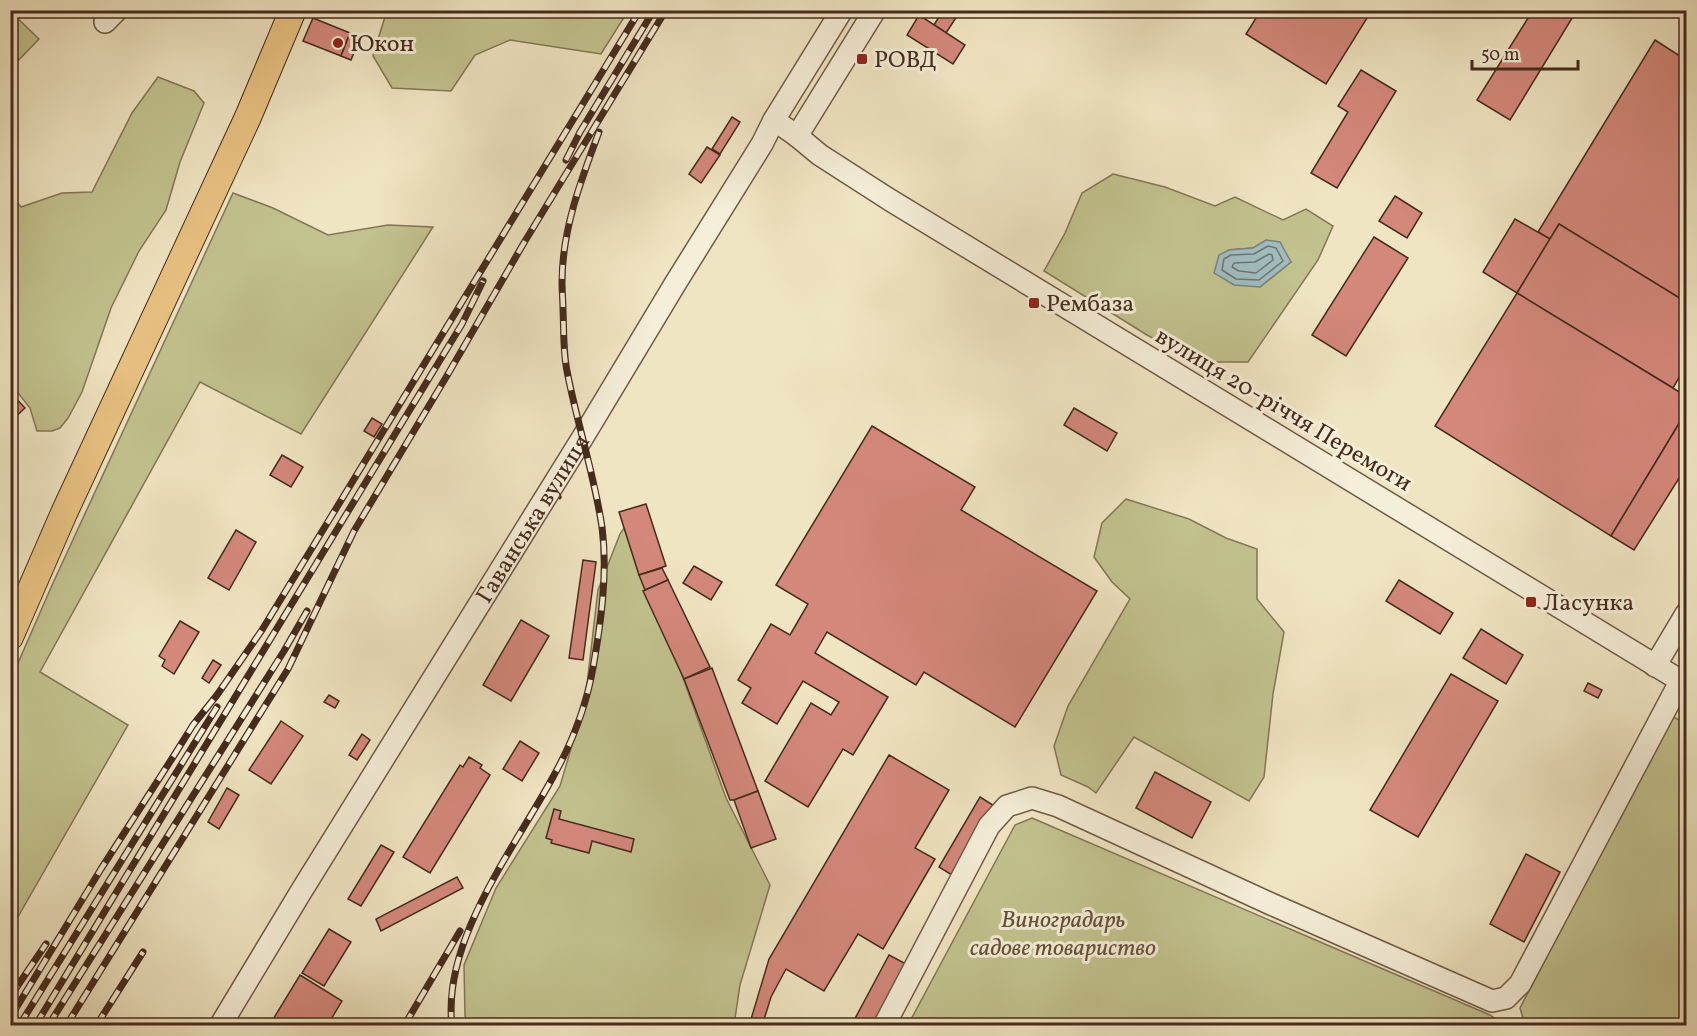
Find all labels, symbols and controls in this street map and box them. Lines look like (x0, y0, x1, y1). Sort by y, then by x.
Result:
place label: Юкон (350, 28, 414, 62)
scale bar (1472, 33, 1578, 71)
marker: Юкон (331, 36, 345, 50)
text: 50 m (1481, 43, 1520, 68)
place label: РОВД (874, 44, 937, 78)
marker: РОВД (855, 52, 869, 66)
place label: Рембаза (1046, 288, 1134, 322)
marker: Рембаза (1027, 296, 1041, 310)
street label: вулиця 20-річчя Перемоги (1148, 320, 1418, 501)
street label: Гаванська вулиця (469, 428, 600, 611)
place label: Ласунка (1543, 587, 1634, 621)
marker: Ласунка (1524, 595, 1538, 609)
park label: Виноградарь садове товариство (970, 904, 1156, 966)

